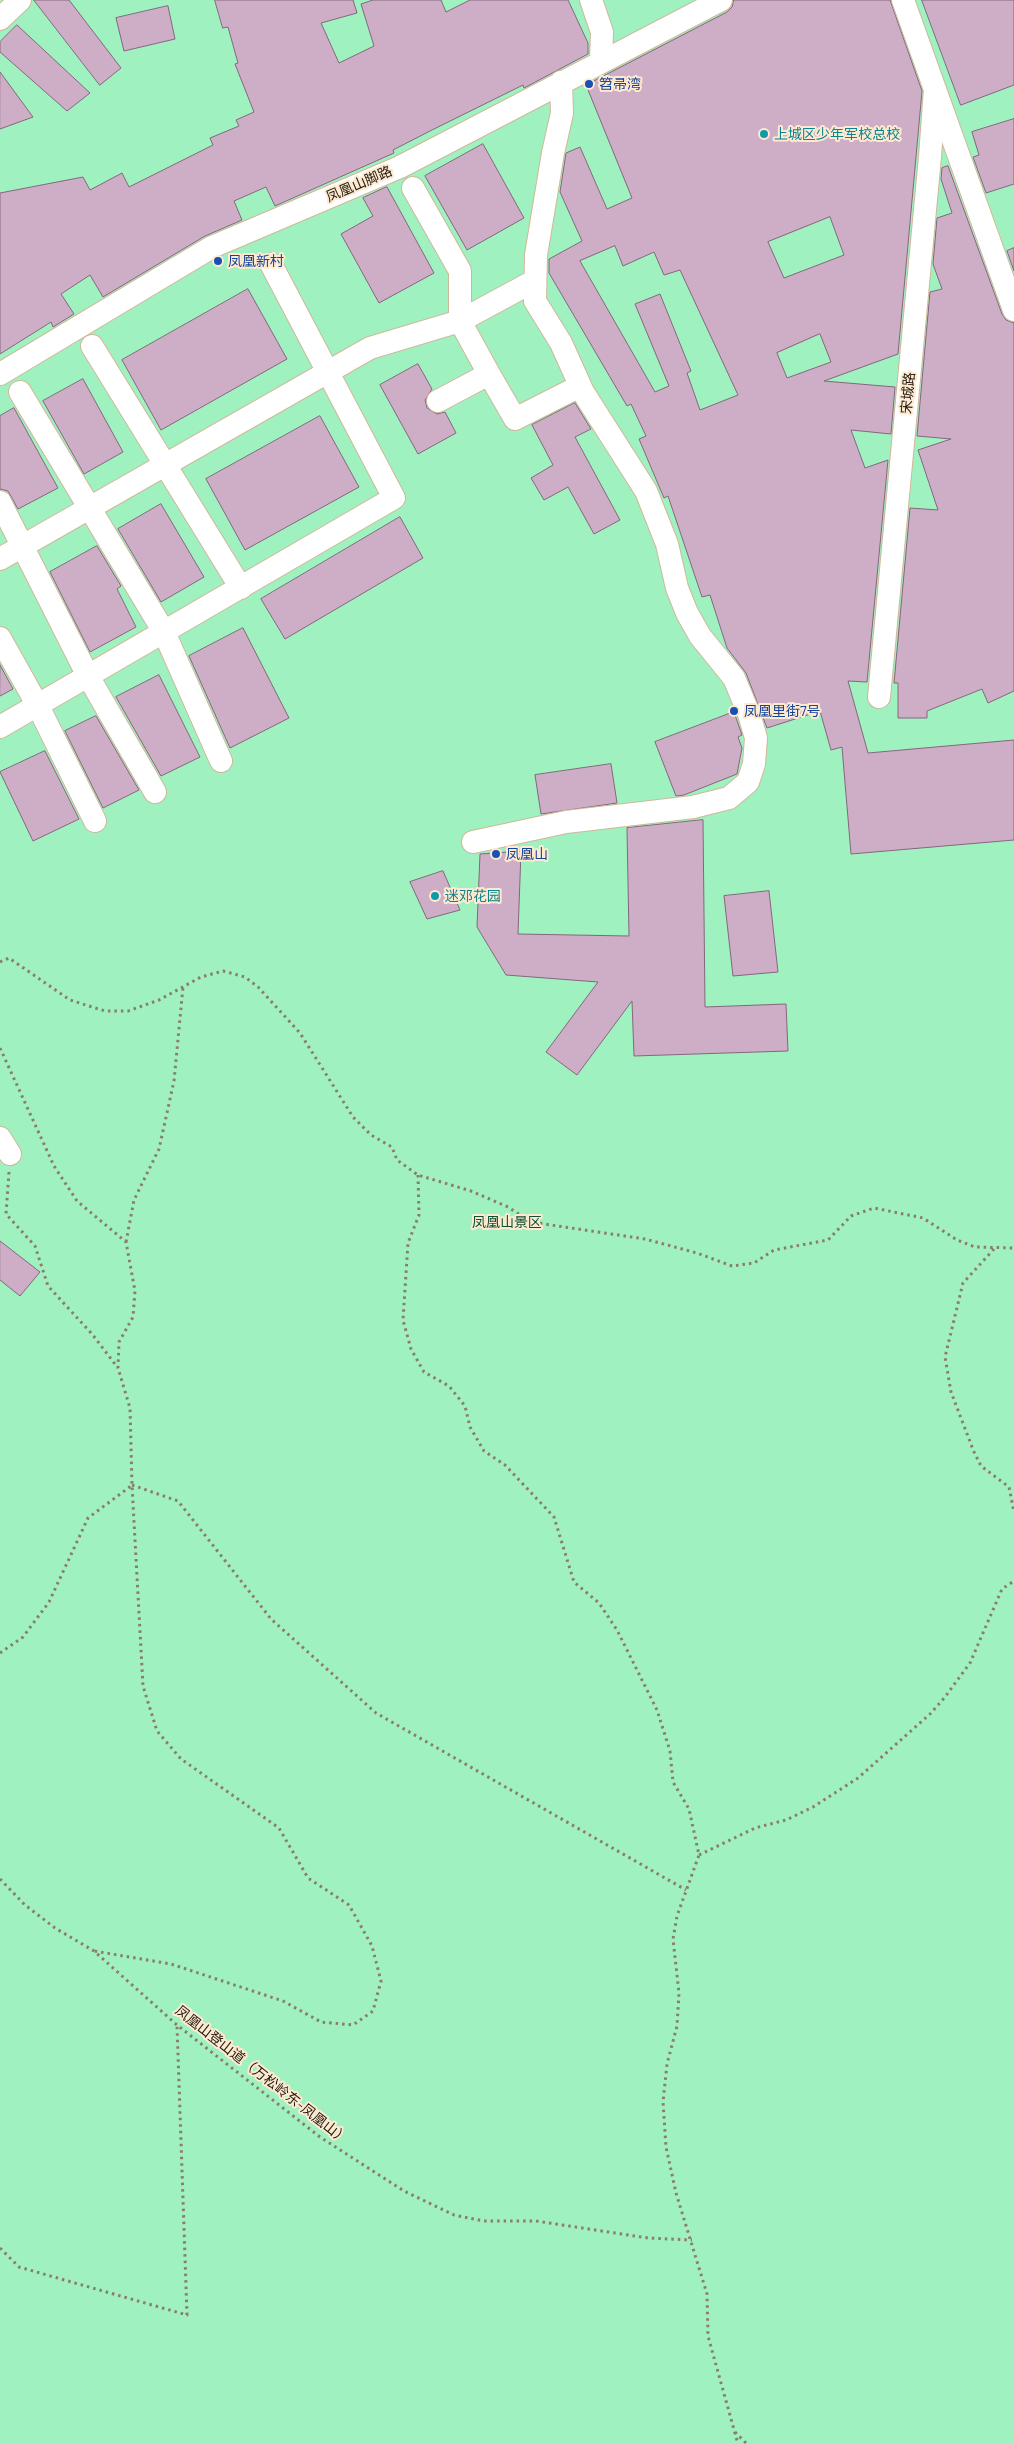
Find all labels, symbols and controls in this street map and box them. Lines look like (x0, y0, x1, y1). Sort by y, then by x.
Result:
place label: 笤帚湾 (599, 76, 641, 92)
marker: 笤帚湾 (583, 78, 595, 90)
place label: 上城区少年军校总校 (774, 126, 900, 142)
marker: 上城区少年军校总校 (758, 128, 770, 140)
street label: 凤凰山脚路 (324, 163, 394, 205)
place label: 凤凰新村 (228, 253, 284, 269)
marker: 凤凰新村 (212, 255, 224, 267)
street label: 宋城路 (898, 371, 918, 415)
place label: 凤凰里街7号 (744, 703, 821, 719)
marker: 凤凰里街7号 (728, 705, 740, 717)
place label: 凤凰山 (506, 846, 548, 862)
marker: 凤凰山 (490, 848, 502, 860)
place label: 迷邓花园 (445, 888, 501, 904)
marker: 迷邓花园 (429, 890, 441, 902)
park label: 凤凰山景区 (472, 1214, 542, 1230)
street label: 凤凰山登山道（万松岭东-凤凰山） (172, 2002, 352, 2148)

